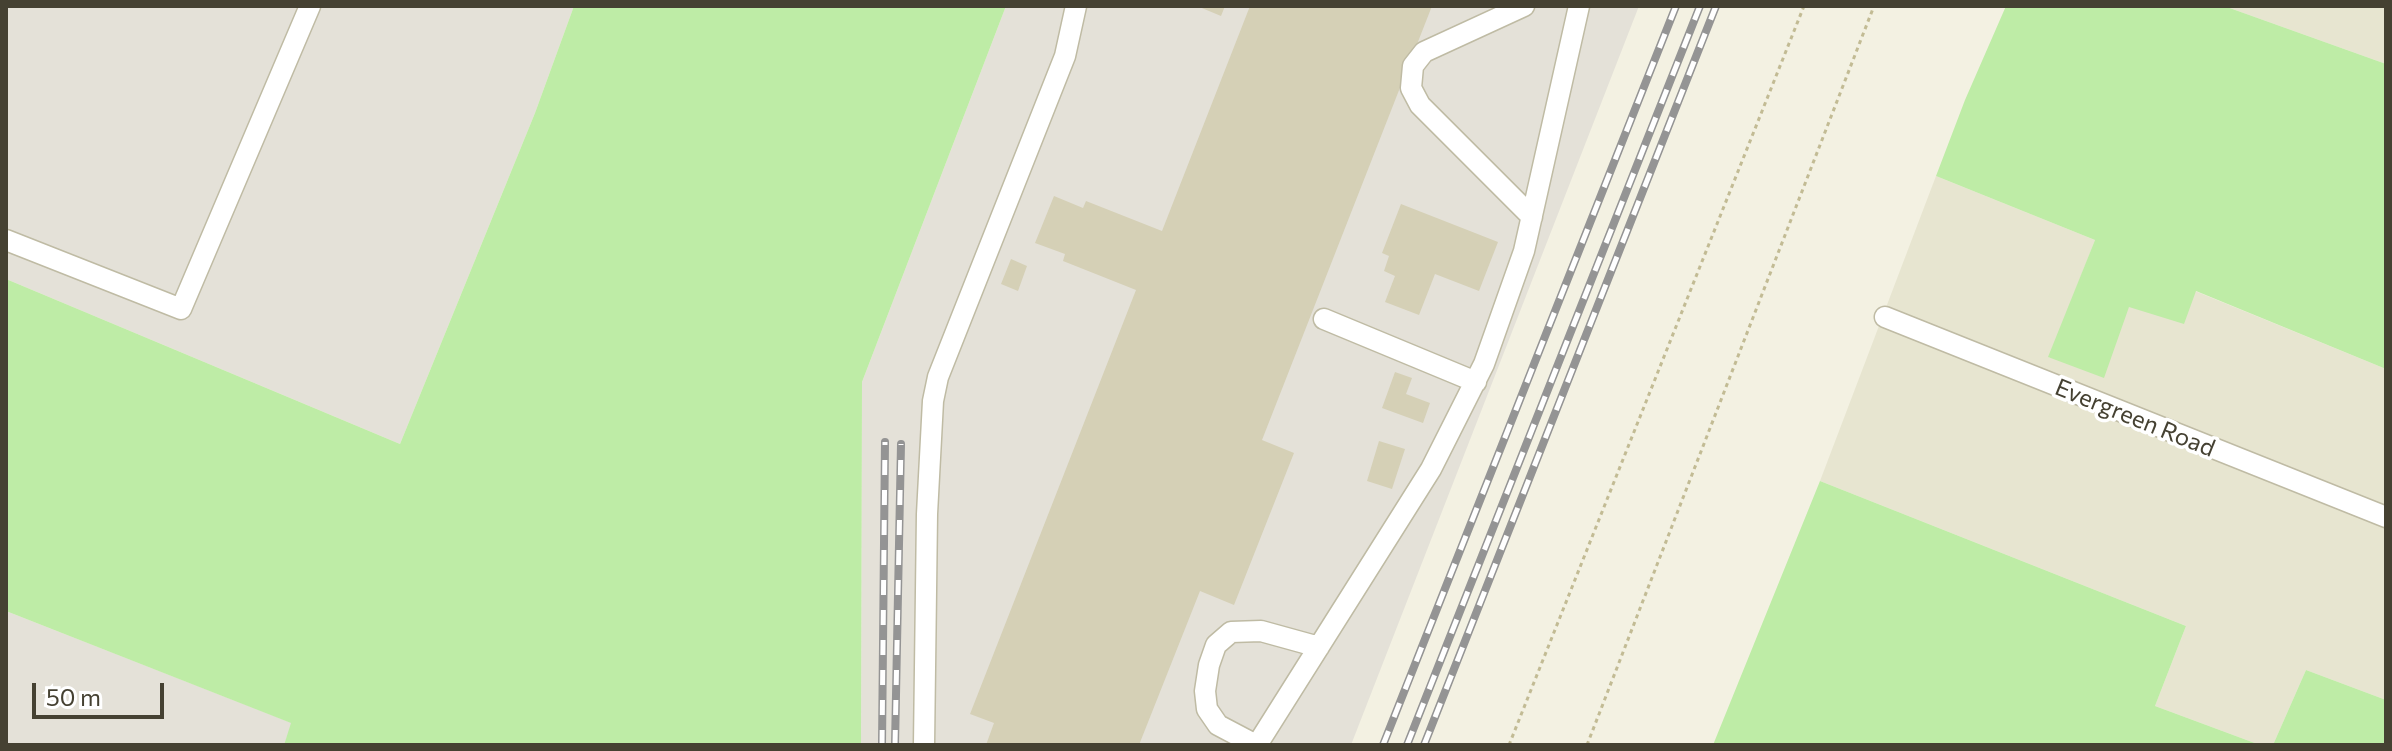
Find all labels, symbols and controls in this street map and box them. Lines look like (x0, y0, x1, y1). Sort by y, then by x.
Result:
street label: Evergreen Road (2051, 373, 2219, 463)
scale bar (36, 667, 168, 717)
text: 50 m (46, 682, 101, 711)

